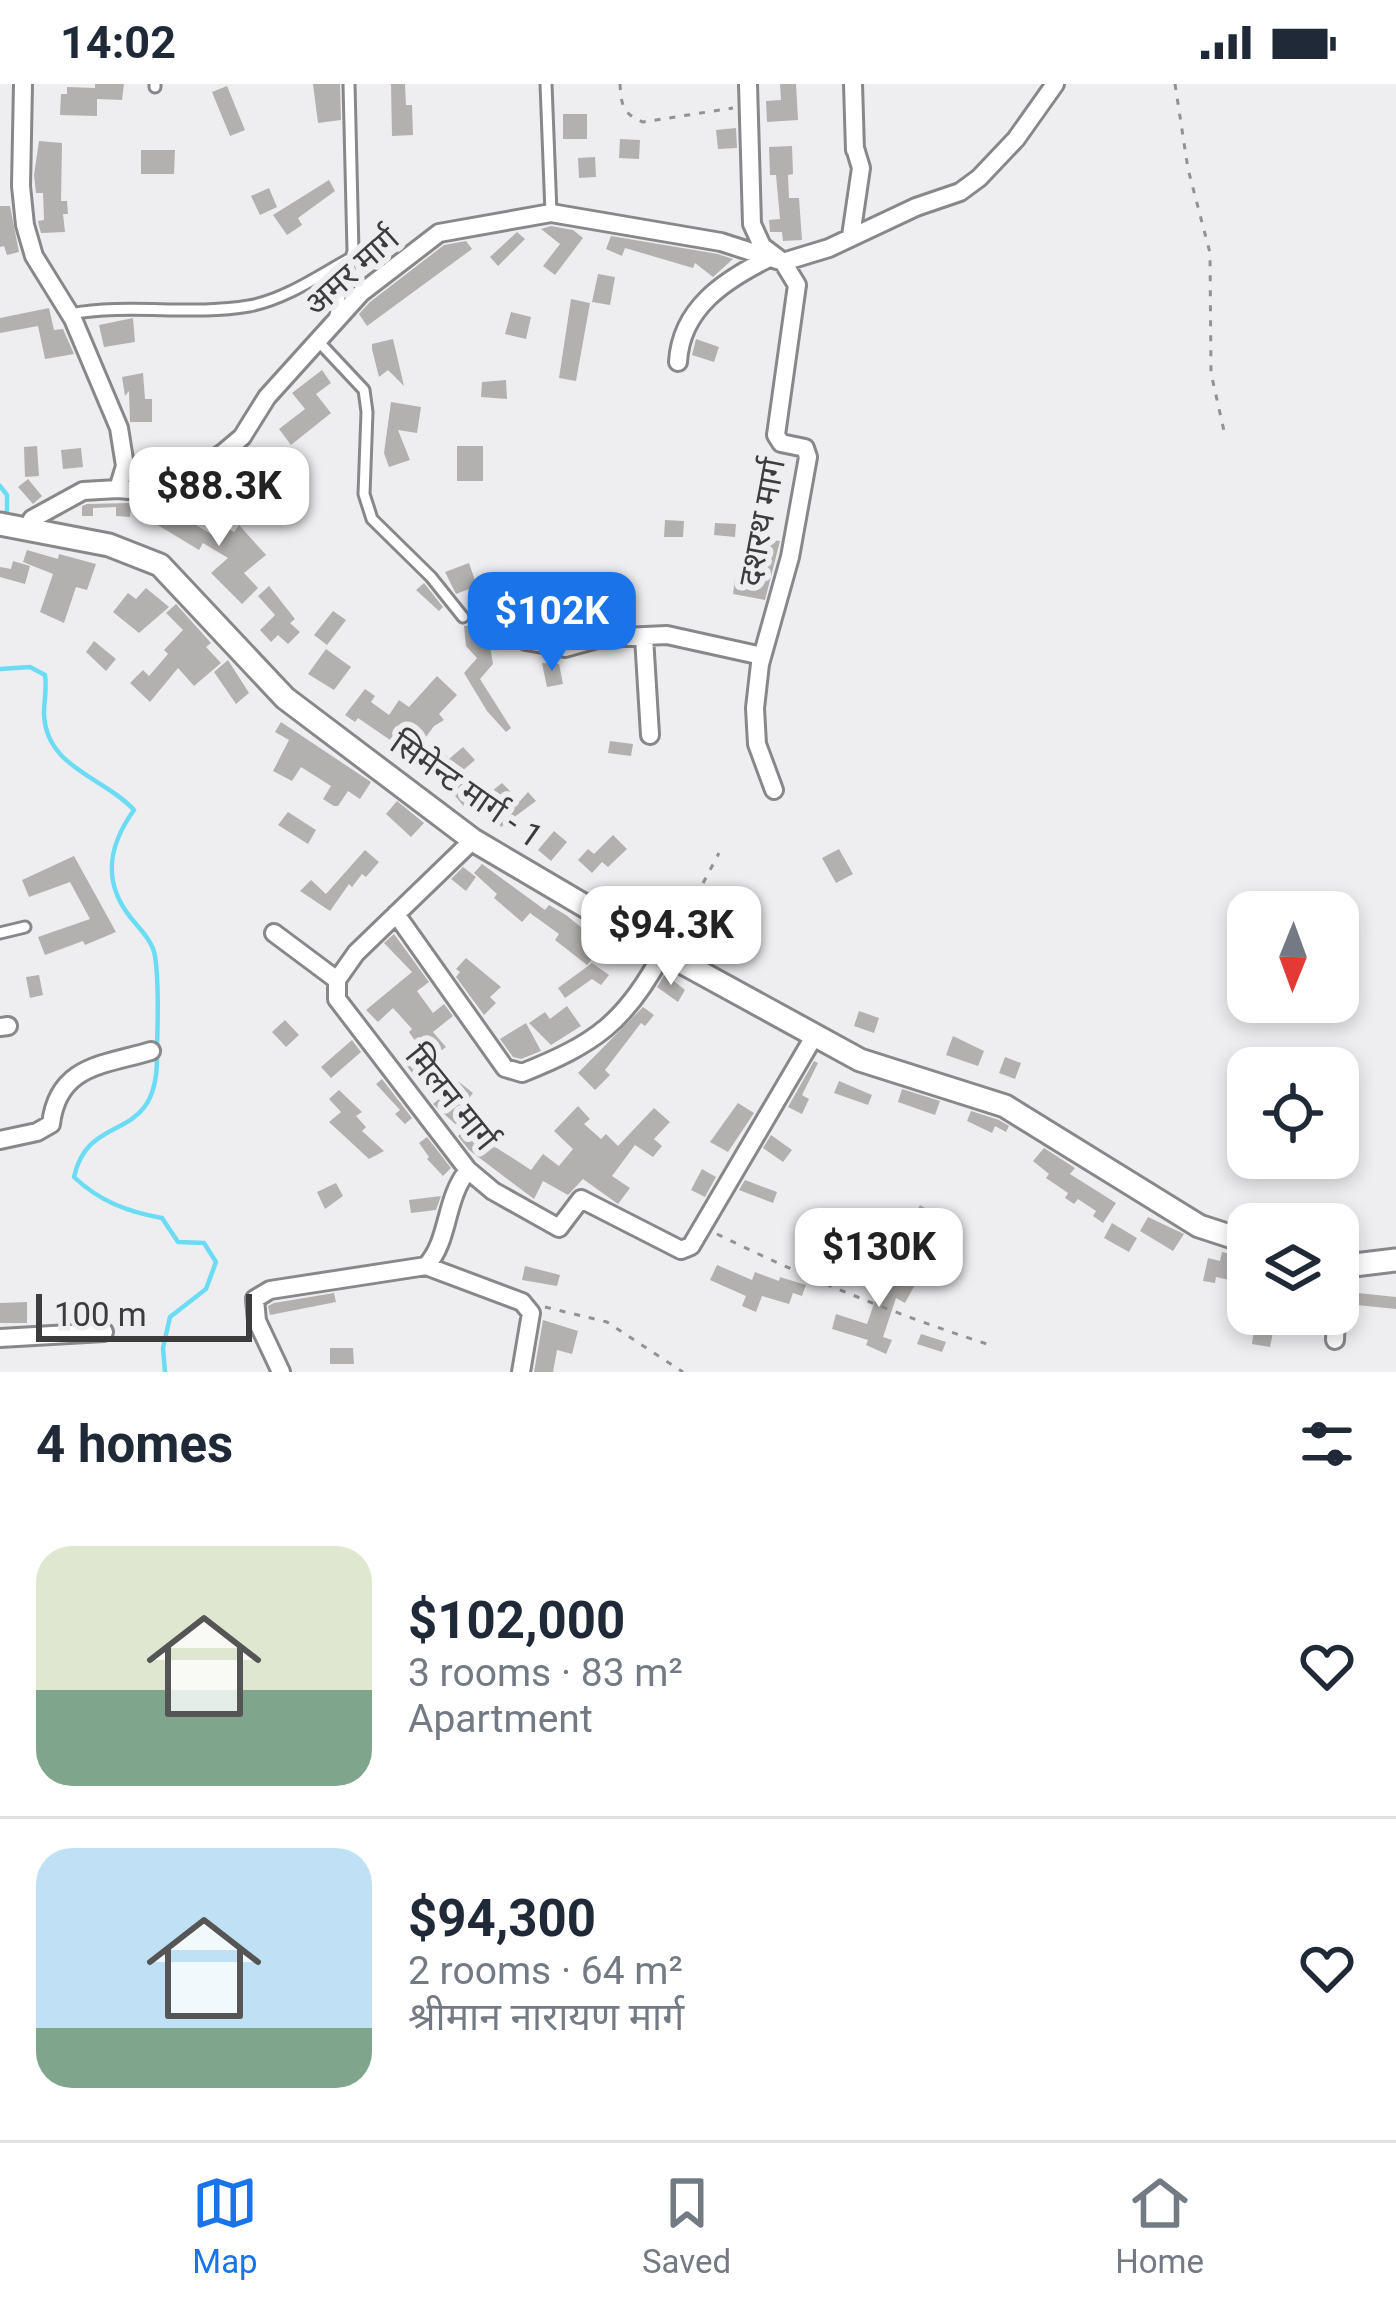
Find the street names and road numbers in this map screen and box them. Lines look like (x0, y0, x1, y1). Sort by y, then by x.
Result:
street label: अमर मार्ग (296, 218, 408, 324)
street label: दशरथ मार्ग (730, 453, 793, 589)
street label: सिमेन्ट मार्ग - 1 (383, 723, 550, 856)
street label: मिलन मार्ग (397, 1037, 507, 1159)

